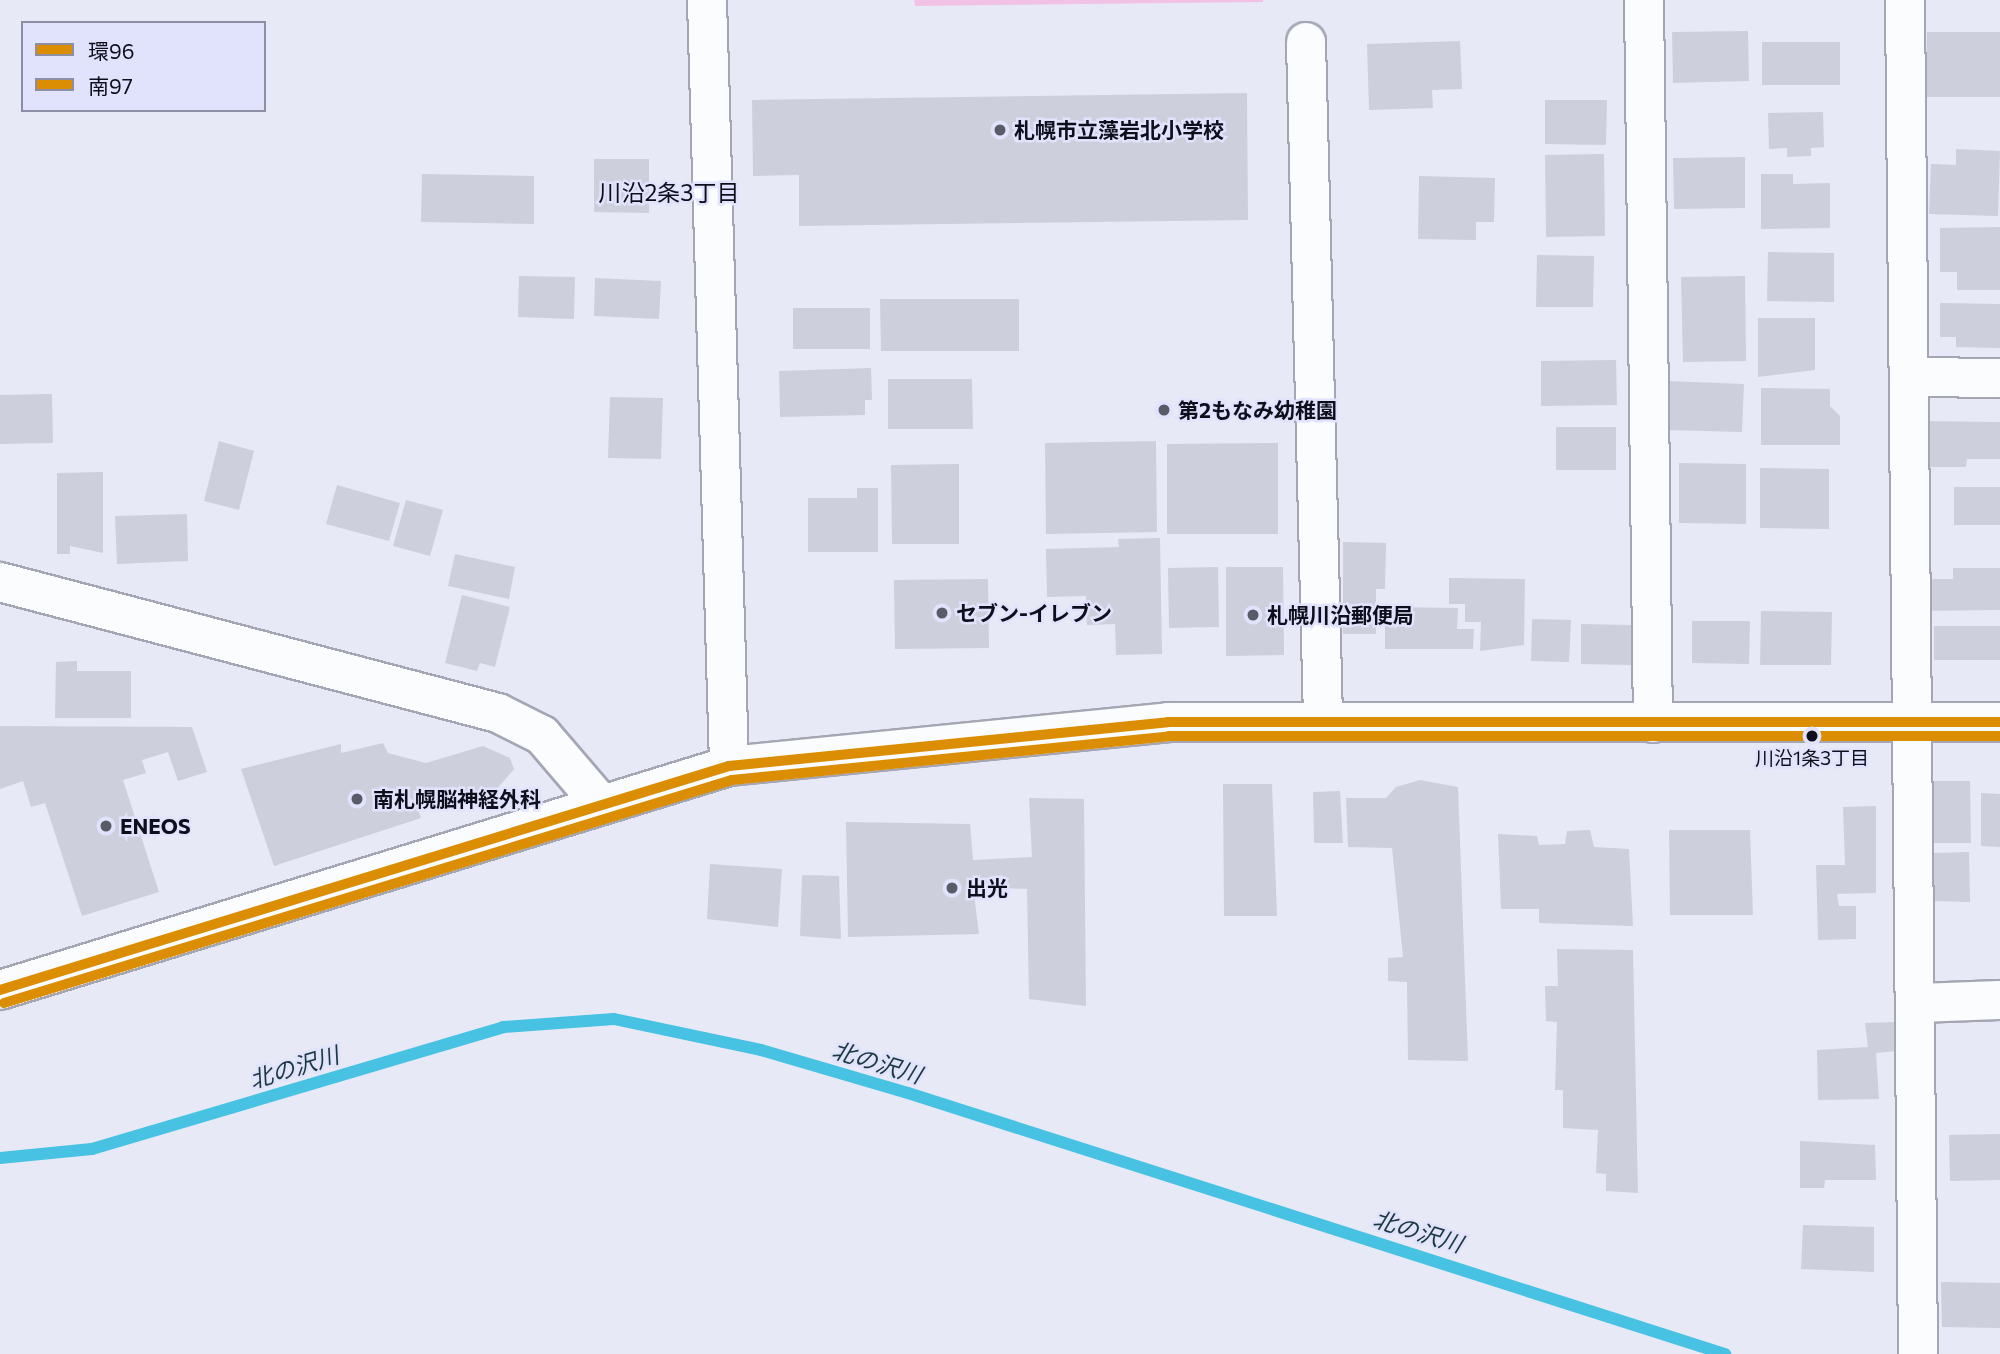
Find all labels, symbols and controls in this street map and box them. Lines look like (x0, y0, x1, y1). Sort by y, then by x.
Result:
legend (21, 21, 266, 112)
text: 環96 (88, 38, 135, 63)
text: 南97 (88, 73, 133, 98)
place label: 札幌市立藻岩北小学校 (1014, 117, 1224, 143)
marker: 札幌市立藻岩北小学校 (992, 122, 1008, 138)
district label: 川沿2条3丁目 (599, 178, 739, 206)
place label: 第2もなみ幼稚園 (1178, 397, 1337, 423)
marker: 第2もなみ幼稚園 (1156, 402, 1172, 418)
place label: セブン-イレブン (956, 600, 1112, 626)
place label: 札幌川沿郵便局 (1267, 602, 1414, 628)
marker: セブン-イレブン (934, 605, 950, 621)
marker: 札幌川沿郵便局 (1245, 607, 1261, 623)
marker: 川沿1条3丁目 (1805, 729, 1819, 743)
place label: 川沿1条3丁目 (1755, 747, 1869, 769)
place label: 南札幌脳神経外科 (373, 786, 541, 812)
marker: 南札幌脳神経外科 (347, 789, 367, 809)
place label: ENEOS (120, 813, 191, 839)
marker: ENEOS (98, 818, 114, 834)
place label: 出光 (966, 875, 1008, 901)
marker: 出光 (944, 880, 960, 896)
water label: 北の沢川 (829, 1035, 925, 1089)
water label: 北の沢川 (246, 1040, 342, 1094)
water label: 北の沢川 (1370, 1204, 1466, 1258)

